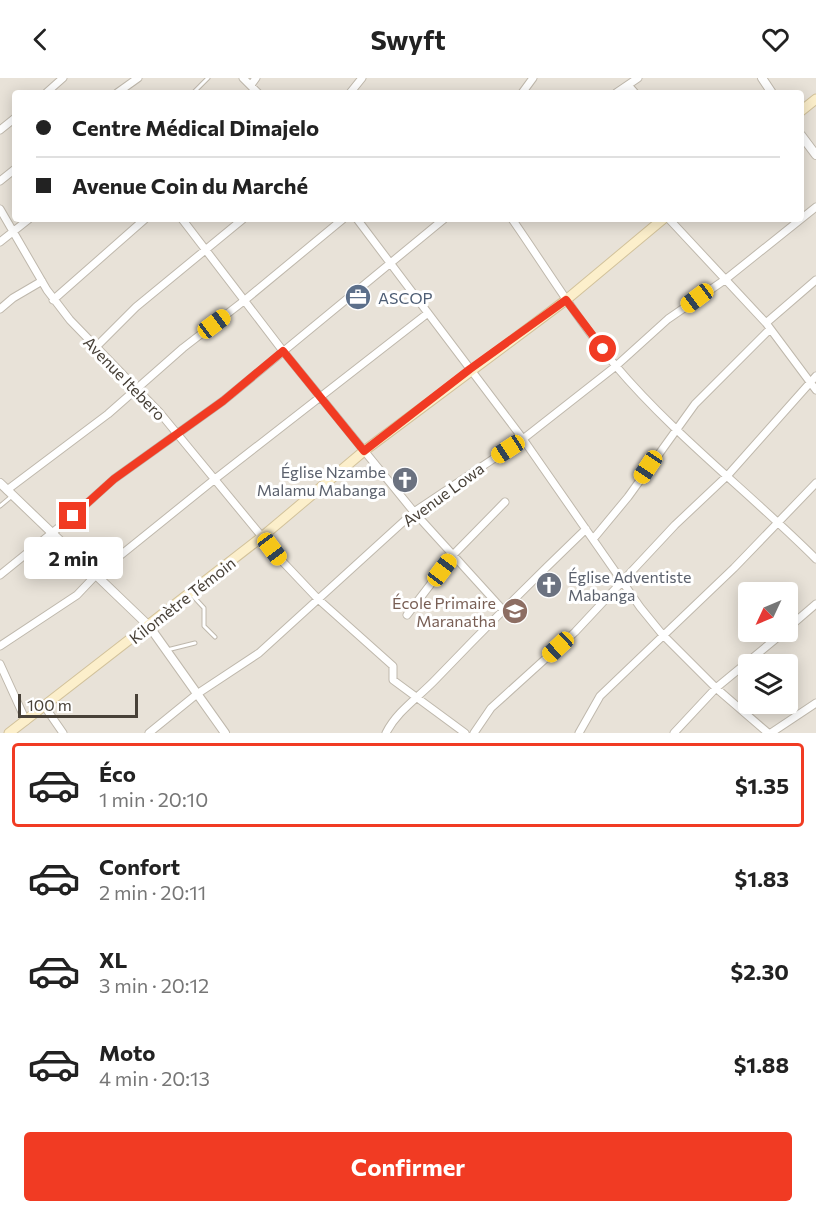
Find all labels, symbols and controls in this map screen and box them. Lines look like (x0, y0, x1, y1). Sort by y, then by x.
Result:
icon: back (24, 23, 57, 56)
text: Swyft (370, 23, 446, 56)
icon: heart (759, 23, 792, 56)
text: Centre Médical Dimajelo (72, 114, 319, 141)
text: Avenue Coin du Marché (72, 172, 308, 199)
car (677, 280, 717, 316)
office icon: ASCOP (343, 282, 373, 312)
place label: ASCOP (378, 288, 433, 307)
car (194, 306, 234, 342)
street label: Avenue Itebero (80, 332, 170, 424)
route start (589, 335, 616, 362)
car (488, 432, 528, 466)
car (630, 447, 666, 487)
street label: Avenue Lowa (399, 458, 487, 530)
place label: Église Nzambe Malamu Mabanga (257, 462, 386, 499)
church icon: Église Nzambe Malamu Mabanga (390, 465, 420, 495)
route end (59, 502, 86, 529)
car (254, 529, 290, 569)
callout: 2 min (23, 537, 122, 579)
text: 2 min (49, 546, 98, 570)
car (424, 550, 460, 590)
street label: Kilomètre Témoin (125, 553, 239, 647)
place label: Église Adventiste Mabanga (568, 567, 691, 604)
church icon: Église Adventiste Mabanga (534, 570, 564, 600)
north arrow (738, 582, 798, 642)
map controls (738, 582, 798, 714)
place label: École Primaire Maranatha (392, 593, 496, 630)
school or university icon: École Primaire Maranatha (500, 596, 530, 626)
car (539, 628, 577, 666)
button: layers (738, 654, 798, 714)
scale bar (18, 691, 138, 718)
text: 100 m (27, 695, 72, 714)
icon: car (27, 758, 81, 812)
text: Éco (99, 760, 136, 787)
text: $1.35 (735, 772, 789, 799)
text: 1 min · 20:10 (99, 787, 208, 811)
icon: car (27, 851, 81, 905)
text: Confort (99, 853, 180, 880)
text: $1.83 (735, 865, 789, 892)
text: 2 min · 20:11 (99, 880, 206, 904)
icon: car (27, 944, 81, 998)
text: XL (99, 946, 127, 973)
text: $2.30 (731, 958, 789, 985)
text: 3 min · 20:12 (99, 973, 209, 997)
icon: car (27, 1037, 81, 1091)
text: Moto (99, 1039, 155, 1066)
text: $1.88 (734, 1051, 789, 1078)
text: 4 min · 20:13 (99, 1066, 210, 1090)
button: Confirmer (24, 1132, 792, 1201)

